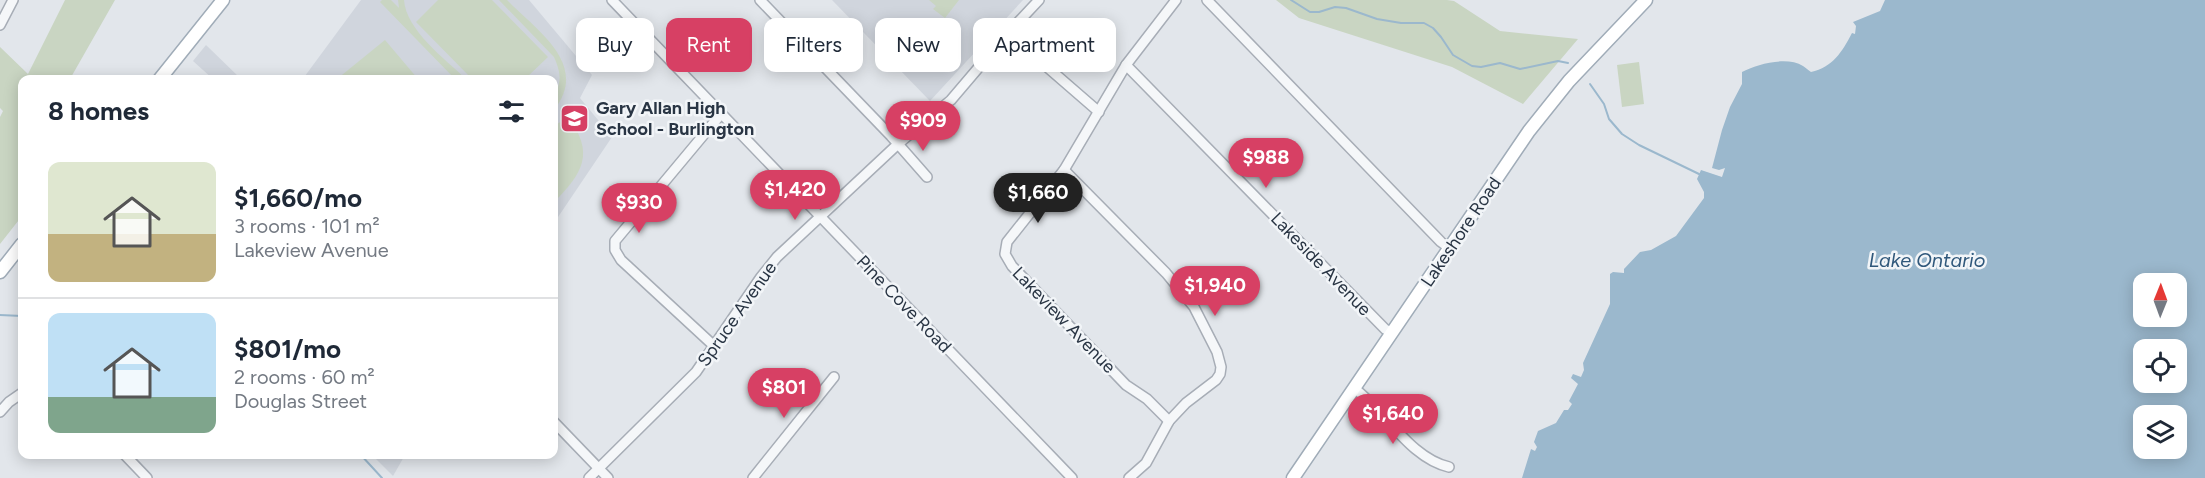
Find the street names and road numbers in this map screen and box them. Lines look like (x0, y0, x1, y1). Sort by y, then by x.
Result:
street label: Lakeshore Road (1416, 173, 1506, 291)
street label: Lakeside Avenue (1266, 208, 1376, 320)
street label: Pine Cove Road (852, 251, 956, 357)
street label: Spruce Avenue (693, 257, 781, 371)
street label: Lakeview Avenue (1008, 262, 1120, 378)

